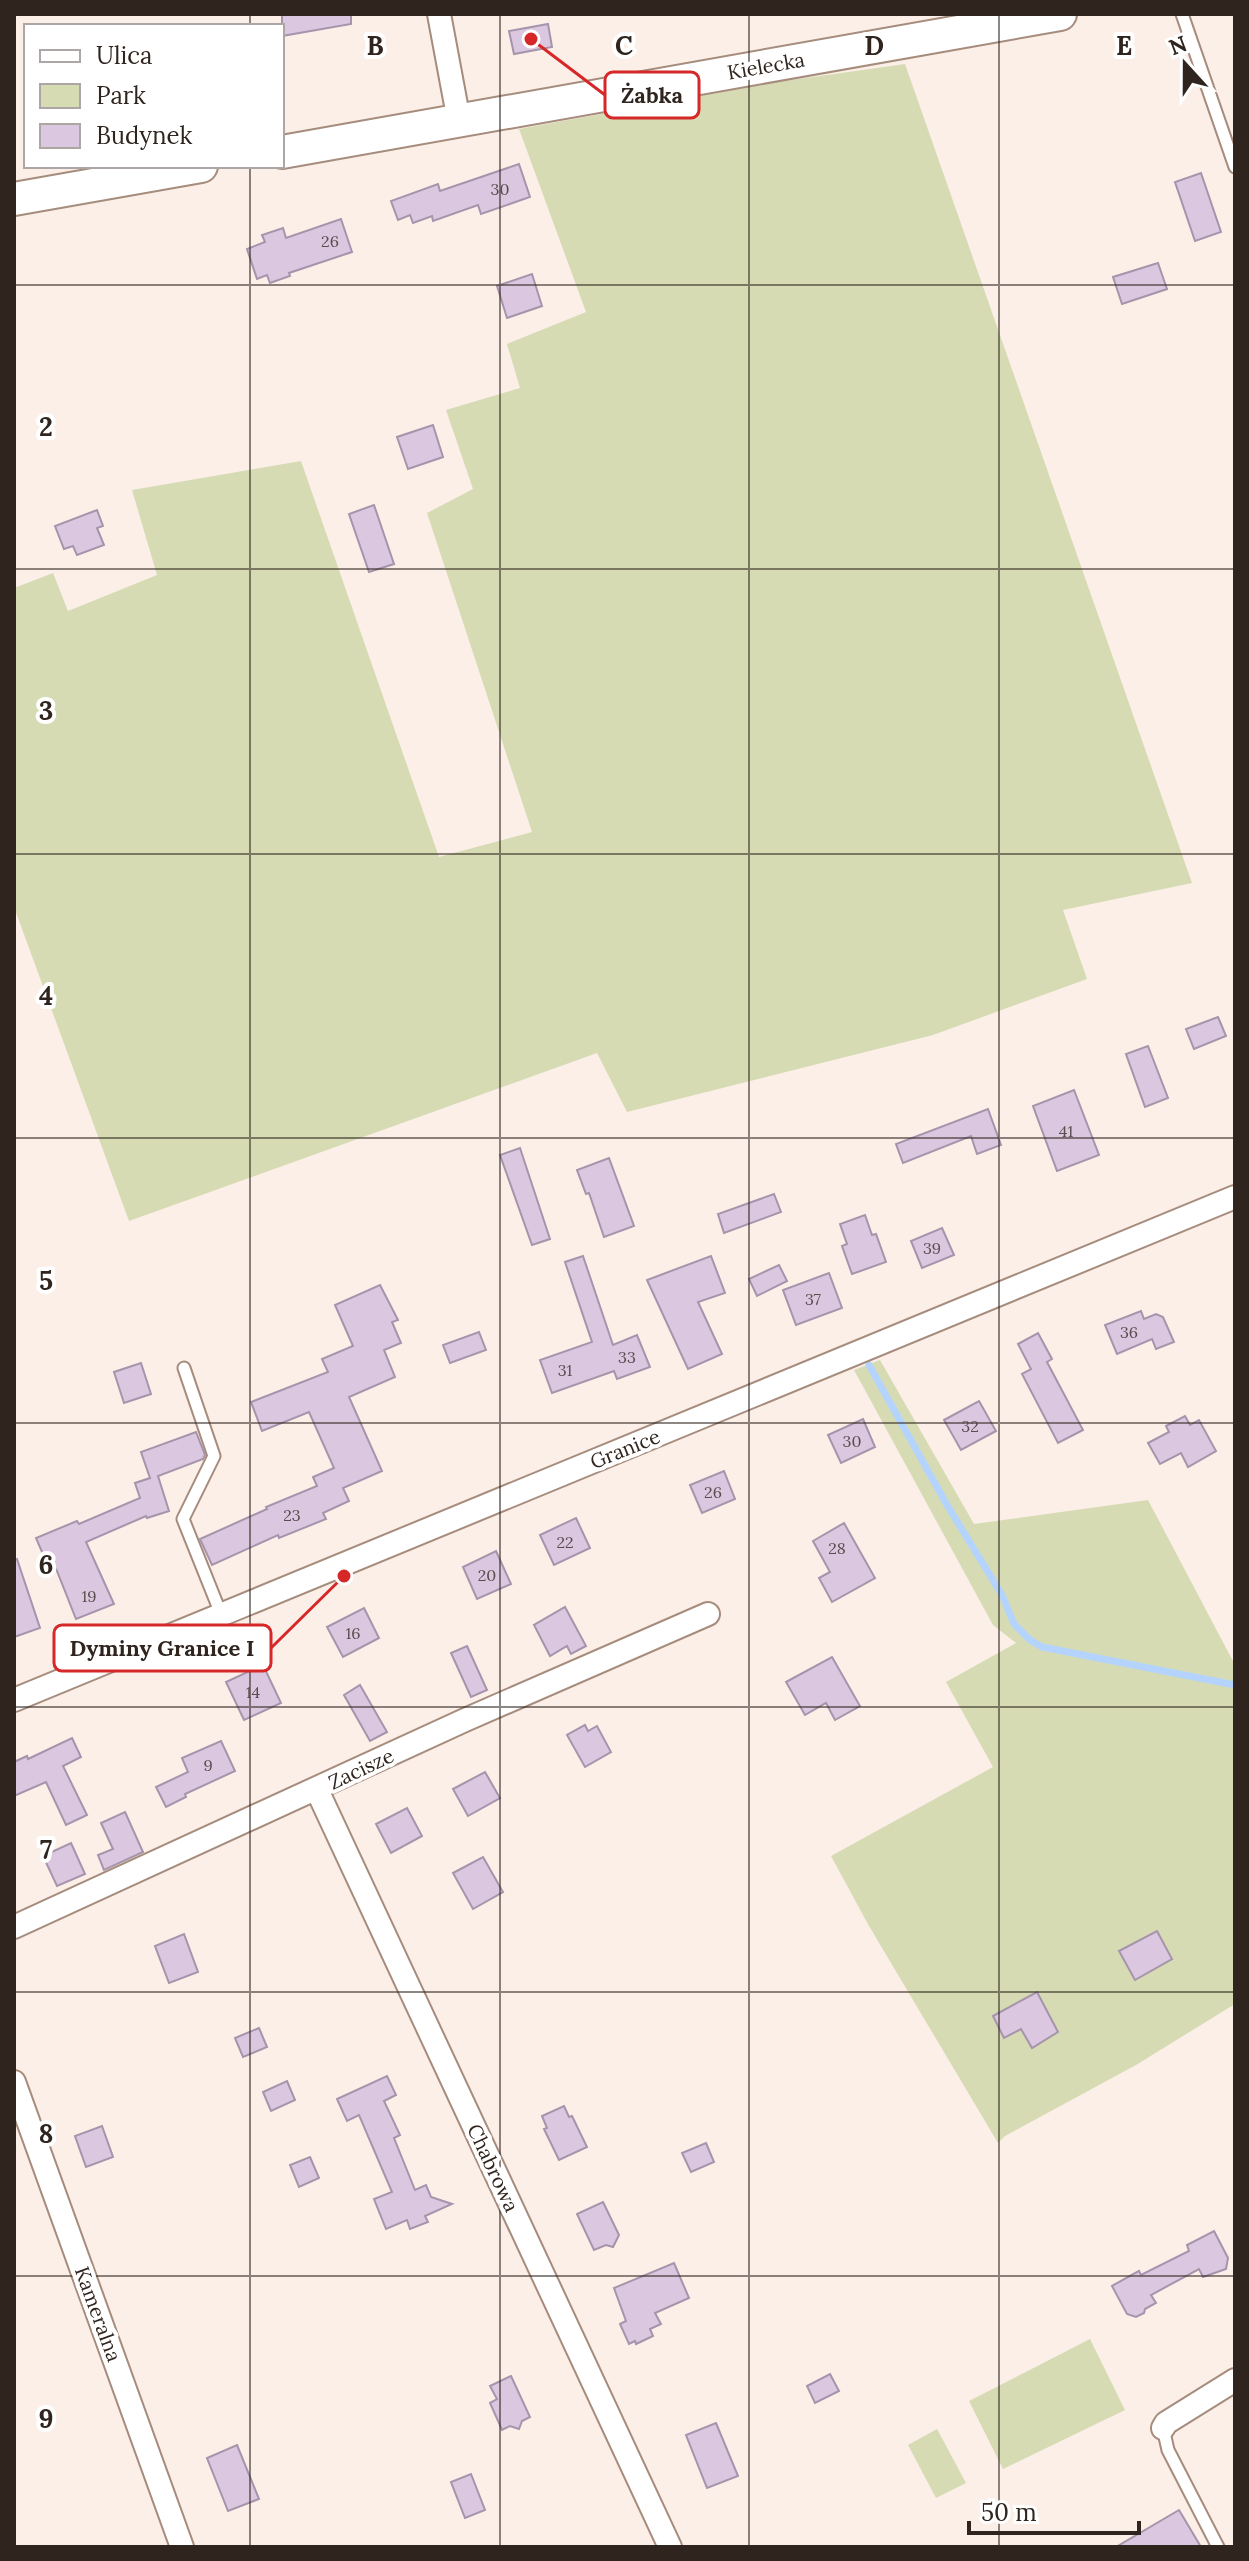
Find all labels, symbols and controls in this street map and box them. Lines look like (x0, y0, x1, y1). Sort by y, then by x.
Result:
legend (24, 24, 284, 168)
north arrow (1145, 24, 1225, 104)
text: B (366, 29, 384, 62)
text: C (615, 29, 633, 62)
text: D (864, 29, 884, 62)
text: E (1116, 29, 1132, 62)
text: N (1165, 29, 1191, 61)
text: Ulica (96, 40, 152, 71)
street label: Kielecka (725, 46, 806, 85)
callout: Żabka (605, 72, 699, 118)
text: Park (96, 80, 146, 111)
text: Żabka (621, 81, 683, 109)
text: Budynek (96, 120, 193, 151)
house number: 30 (491, 179, 509, 199)
house number: 26 (321, 231, 339, 251)
text: 2 (39, 410, 53, 443)
text: 3 (39, 694, 53, 727)
text: 4 (39, 979, 53, 1012)
house number: 41 (1059, 1121, 1073, 1141)
house number: 39 (923, 1238, 941, 1258)
text: 5 (39, 1264, 53, 1297)
house number: 37 (805, 1289, 822, 1309)
house number: 36 (1120, 1322, 1138, 1342)
house number: 33 (618, 1347, 636, 1367)
house number: 31 (558, 1360, 573, 1380)
house number: 32 (961, 1416, 979, 1436)
street label: Granice (586, 1423, 664, 1474)
house number: 30 (843, 1431, 861, 1451)
house number: 26 (704, 1482, 722, 1502)
house number: 23 (283, 1505, 301, 1525)
house number: 22 (556, 1532, 574, 1552)
house number: 28 (828, 1538, 846, 1558)
text: 6 (39, 1548, 53, 1581)
house number: 20 (478, 1565, 496, 1585)
house number: 19 (81, 1586, 97, 1606)
house number: 16 (345, 1623, 361, 1643)
callout: Dyminy Granice I (54, 1625, 271, 1671)
text: Dyminy Granice I (69, 1634, 255, 1662)
house number: 14 (246, 1682, 261, 1702)
street label: Zacisze (324, 1743, 397, 1794)
house number: 9 (203, 1755, 213, 1775)
text: 7 (40, 1833, 52, 1866)
text: 8 (39, 2117, 53, 2150)
street label: Chabrowa (462, 2120, 525, 2216)
street label: Kameralna (70, 2263, 127, 2365)
text: 9 (39, 2402, 53, 2435)
scale bar (969, 2485, 1139, 2535)
text: 50 m (981, 2497, 1037, 2528)

